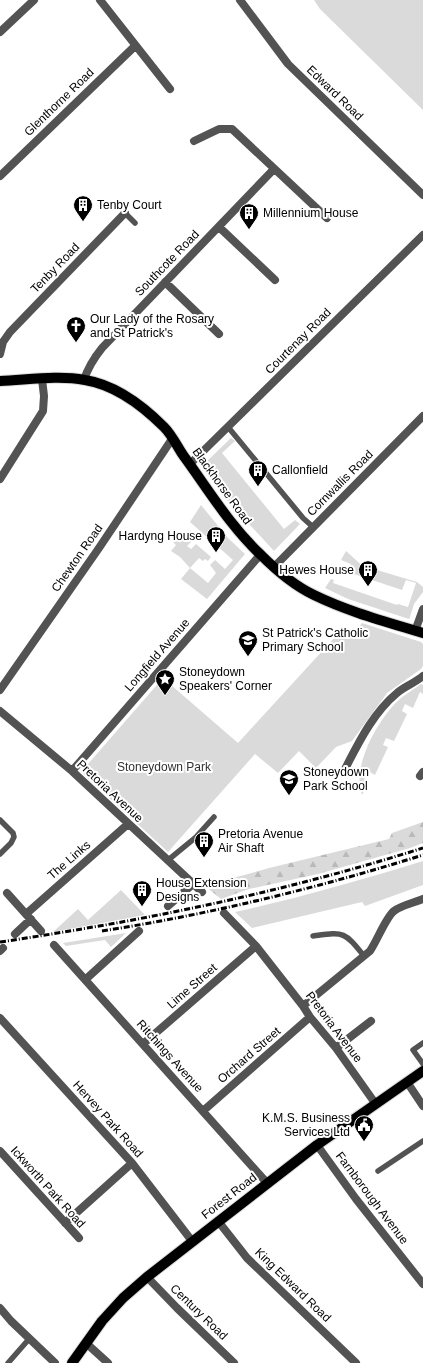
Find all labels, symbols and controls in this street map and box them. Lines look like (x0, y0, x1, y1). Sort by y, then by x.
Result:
street label: Edward Road (304, 63, 366, 123)
street label: Glenthorne Road (21, 65, 97, 139)
building icon: Tenby Court (72, 194, 94, 222)
place label: Tenby Court (97, 198, 162, 212)
building icon: Millennium House (238, 202, 260, 230)
place label: Millennium House (263, 206, 359, 220)
street label: Southcote Road (132, 227, 202, 299)
street label: Tenby Road (28, 240, 82, 296)
street label: Courtenay Road (262, 305, 334, 377)
place label: Our Lady of the Rosary and St Patrick's (90, 312, 214, 340)
church icon: Our Lady of the Rosary and St Patrick's (65, 315, 87, 343)
street label: Blackhorse Road (189, 445, 255, 527)
street label: Cornwallis Road (304, 447, 376, 519)
building icon: Callonfield (247, 459, 269, 487)
place label: Callonfield (272, 463, 328, 477)
street label: Chewton Road (48, 521, 106, 595)
building icon: Hardyng House (205, 525, 227, 553)
place label: Hardyng House (119, 529, 202, 543)
building icon: Hewes House (357, 559, 379, 587)
place label: Hewes House (279, 563, 354, 577)
street label: Longfield Avenue (122, 616, 193, 694)
place label: St Patrick's Catholic Primary School (262, 626, 368, 654)
school or university icon: St Patrick's Catholic Primary School (237, 629, 259, 657)
place label: Stoneydown Speakers' Corner (179, 665, 272, 693)
place icon: Stoneydown Speakers' Corner (154, 668, 176, 696)
street label: Pretoria Avenue (74, 757, 146, 825)
park label: Stoneydown Park (117, 760, 212, 774)
place label: Stoneydown Park School (303, 765, 369, 793)
school or university icon: Stoneydown Park School (278, 768, 300, 796)
place label: Pretoria Avenue Air Shaft (218, 827, 303, 855)
building icon: Pretoria Avenue Air Shaft (193, 830, 215, 858)
street label: The Links (45, 838, 93, 882)
place label: House Extension Designs (156, 876, 247, 904)
building icon: House Extension Designs (131, 879, 153, 907)
street label: Lime Street (164, 960, 220, 1011)
street label: Pretoria Avenue (303, 989, 365, 1065)
street label: Ritchings Avenue (134, 1017, 206, 1095)
street label: Orchard Street (215, 1023, 284, 1086)
street label: Hervey Park Road (70, 1078, 146, 1160)
place label: K.M.S. Business Services Ltd (262, 1111, 350, 1139)
public building icon: K.M.S. Business Services Ltd (353, 1114, 375, 1142)
street label: Ickworth Park Road (8, 1143, 88, 1231)
street label: Farnborough Avenue (333, 1149, 411, 1247)
street label: Forest Road (199, 1170, 259, 1222)
street label: King Edward Road (252, 1245, 334, 1325)
street label: Century Road (168, 1281, 230, 1343)

